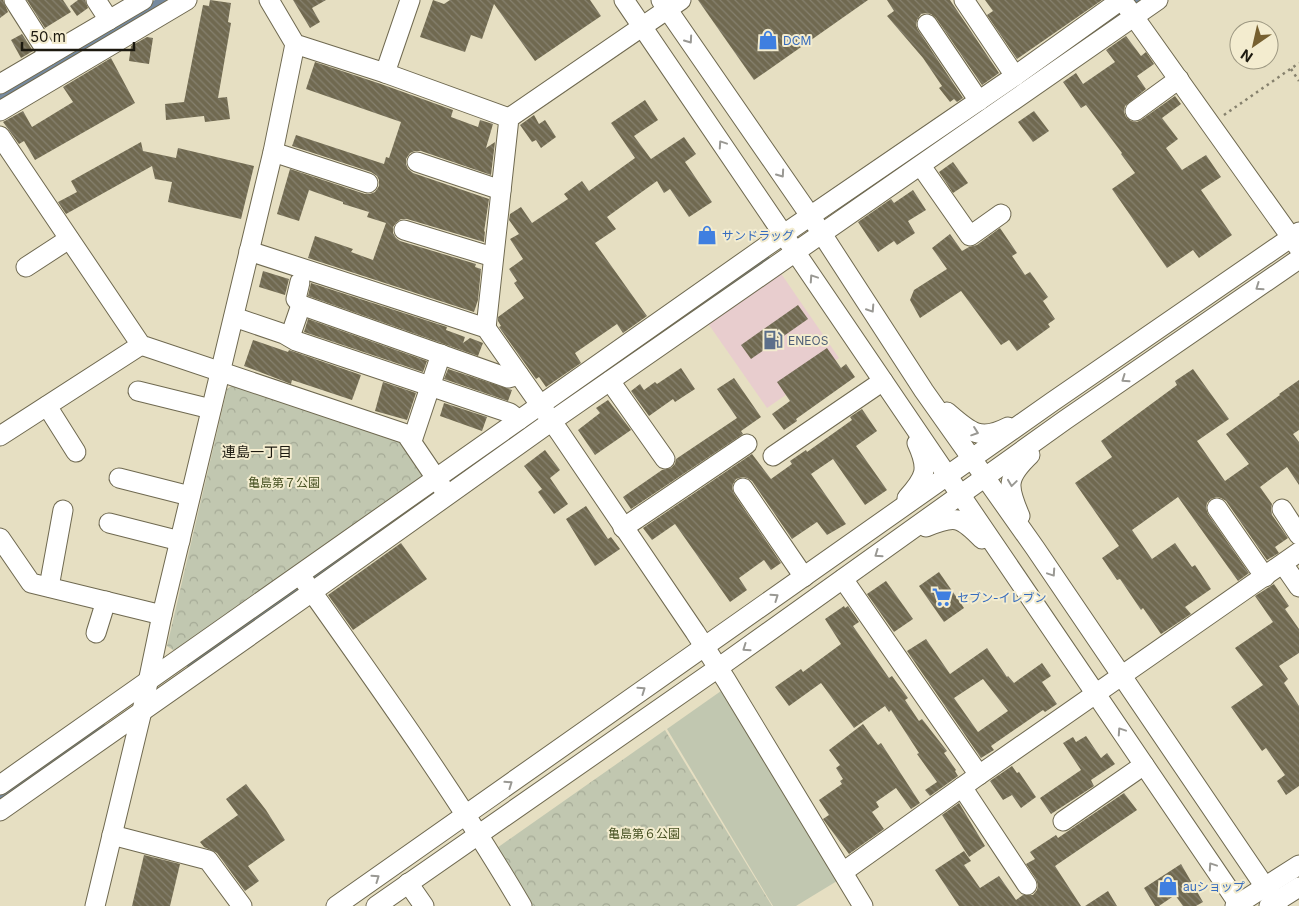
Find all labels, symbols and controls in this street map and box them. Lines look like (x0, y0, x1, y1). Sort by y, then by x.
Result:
scale bar (22, 20, 135, 52)
north arrow (1229, 20, 1279, 70)
text: 50 m (30, 27, 66, 46)
shop icon: DCM (757, 29, 779, 51)
place label: DCM (783, 33, 811, 48)
one-way arrow (683, 34, 692, 44)
text: N (1237, 46, 1256, 66)
one-way arrow (719, 140, 728, 150)
one-way arrow (775, 168, 784, 178)
shop icon: サンドラッグ (696, 224, 718, 246)
place label: サンドラッグ (722, 228, 794, 243)
one-way arrow (810, 275, 819, 284)
one-way arrow (1255, 281, 1265, 290)
one-way arrow (865, 304, 874, 313)
fuel station icon: ENEOS (762, 329, 784, 351)
place label: ENEOS (788, 333, 829, 348)
one-way arrow (1121, 373, 1131, 382)
one-way arrow (970, 426, 979, 436)
district label: 連島一丁目 (222, 443, 292, 460)
park label: 亀島第７公園 (248, 475, 320, 490)
one-way arrow (1008, 479, 1018, 487)
one-way arrow (875, 548, 884, 557)
one-way arrow (1046, 568, 1055, 577)
supermarket icon: セブン-イレブン (931, 586, 953, 608)
place label: セブン-イレブン (957, 590, 1047, 605)
one-way arrow (769, 594, 778, 603)
one-way arrow (742, 642, 752, 651)
one-way arrow (636, 687, 646, 696)
one-way arrow (1118, 727, 1127, 737)
one-way arrow (503, 781, 513, 790)
park label: 亀島第６公園 (608, 826, 680, 841)
one-way arrow (1209, 862, 1218, 871)
one-way arrow (370, 875, 380, 884)
shop icon: auショップ (1157, 875, 1179, 897)
place label: auショップ (1183, 879, 1245, 894)

